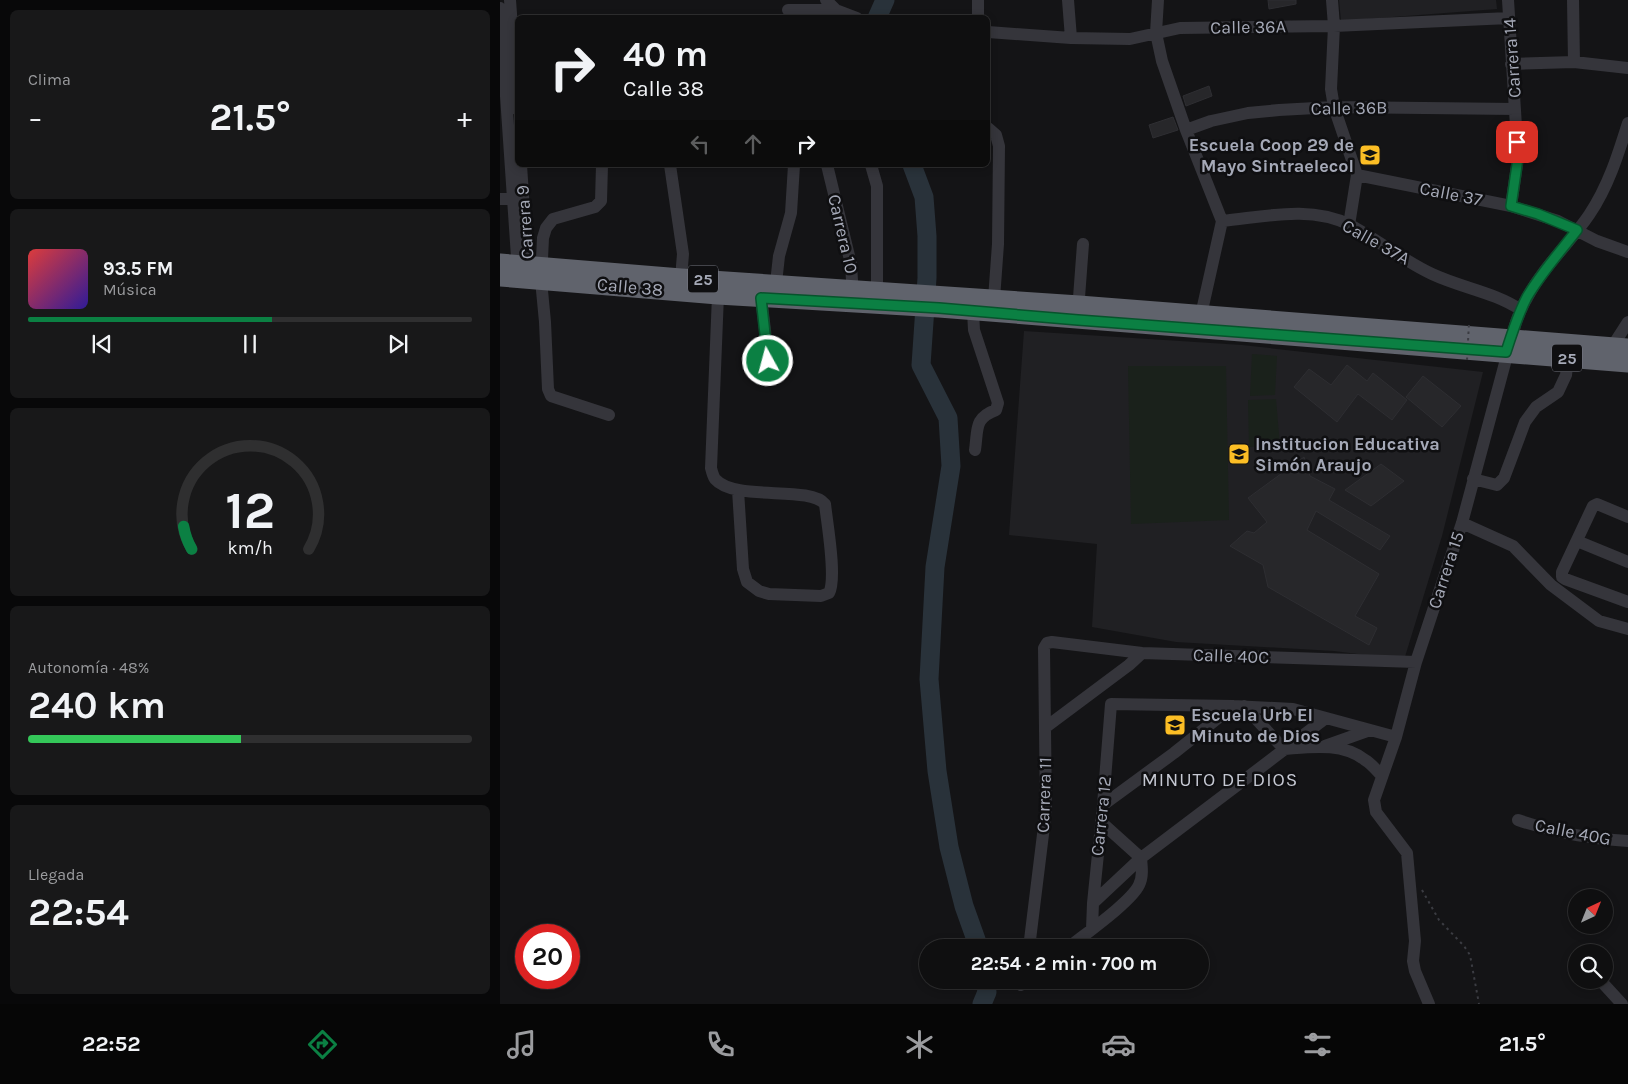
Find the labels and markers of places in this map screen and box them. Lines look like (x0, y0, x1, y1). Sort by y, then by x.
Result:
pin (1496, 121, 1538, 163)
place label: Escuela Coop 29 de Mayo Sintraelecol (1189, 134, 1354, 177)
school or university icon: Escuela Coop 29 de Mayo Sintraelecol (1358, 143, 1382, 167)
place label: Institucion Educativa Simón Araujo (1255, 433, 1440, 476)
school or university icon: Institucion Educativa Simón Araujo (1227, 442, 1251, 466)
place label: Escuela Urb El Minuto de Dios (1191, 704, 1320, 747)
school or university icon: Escuela Urb El Minuto de Dios (1163, 713, 1187, 737)

